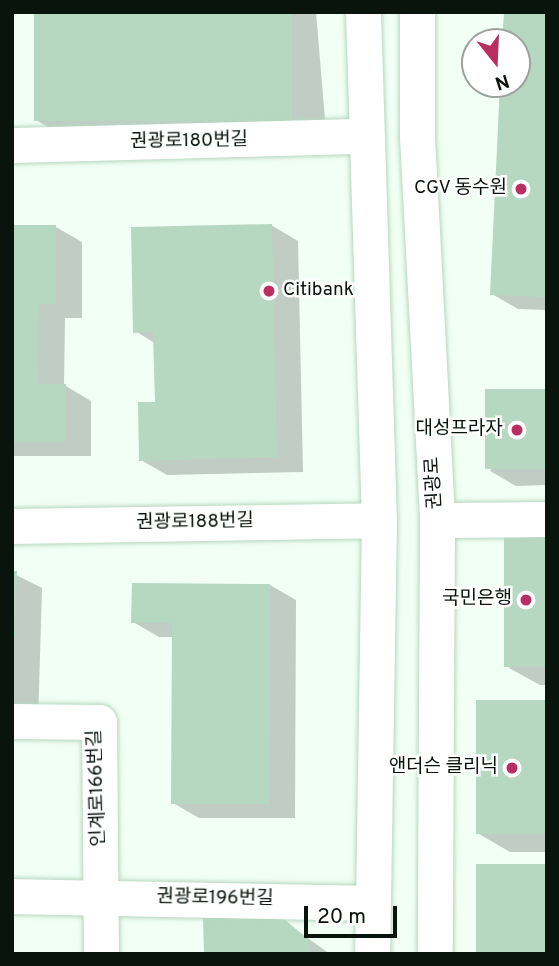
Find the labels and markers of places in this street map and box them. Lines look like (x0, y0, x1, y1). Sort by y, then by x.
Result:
place label: CGV 동수원 (413, 178, 507, 200)
marker: CGV 동수원 (513, 181, 529, 197)
place label: Citibank (283, 280, 354, 302)
marker: Citibank (261, 283, 277, 299)
place label: 대성프라자 (416, 419, 503, 441)
marker: 대성프라자 (509, 422, 525, 438)
place label: 국민은행 (442, 589, 512, 611)
marker: 국민은행 (518, 592, 534, 608)
place label: 앤더슨 클리닉 (389, 757, 498, 779)
marker: 앤더슨 클리닉 (504, 760, 520, 776)

